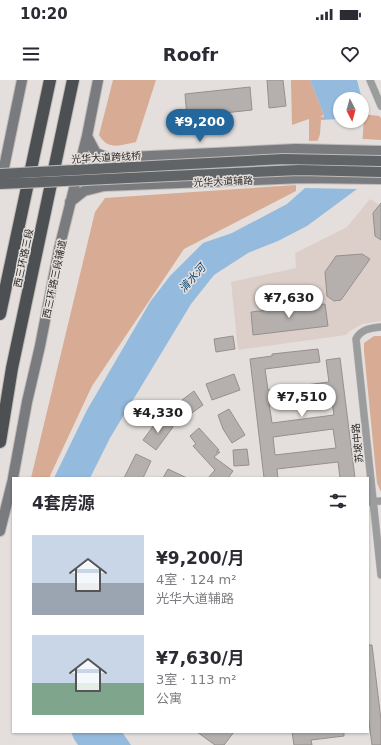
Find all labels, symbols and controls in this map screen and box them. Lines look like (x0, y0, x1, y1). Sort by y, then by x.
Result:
text: 10:20 (20, 5, 68, 23)
icon: menu (20, 43, 42, 65)
icon: heart (339, 43, 361, 65)
text: Roofr (163, 44, 218, 65)
north arrow (333, 92, 369, 128)
map controls (333, 92, 369, 128)
pin: ¥9,200 (167, 109, 233, 143)
text: ¥9,200 (175, 114, 225, 129)
street label: 光华大道跨线桥 (71, 150, 141, 165)
street label: 光华大道辅路 (193, 175, 253, 188)
street label: 西三环路三段 (12, 228, 35, 289)
street label: 西三环路三段辅道 (41, 239, 68, 319)
water label: 清水河 (177, 260, 210, 295)
pin: ¥7,630 (256, 285, 322, 319)
text: ¥7,630 (264, 290, 314, 305)
pin: ¥7,510 (269, 384, 335, 418)
text: ¥7,510 (277, 389, 327, 404)
pin: ¥4,330 (125, 400, 191, 434)
text: ¥4,330 (133, 405, 183, 420)
street label: 苏坡中路 (350, 422, 365, 463)
icon: filters (327, 490, 349, 512)
text: 4套房源 (32, 493, 95, 513)
text: ¥9,200/月 (156, 548, 245, 568)
icon: home (64, 551, 112, 599)
text: 4室 · 124 m² (156, 572, 237, 587)
text: 光华大道辅路 (156, 591, 234, 606)
text: ¥7,630/月 (156, 648, 245, 668)
icon: home (64, 651, 112, 699)
text: 3室 · 113 m² (156, 672, 237, 687)
text: 公寓 (156, 691, 182, 706)

